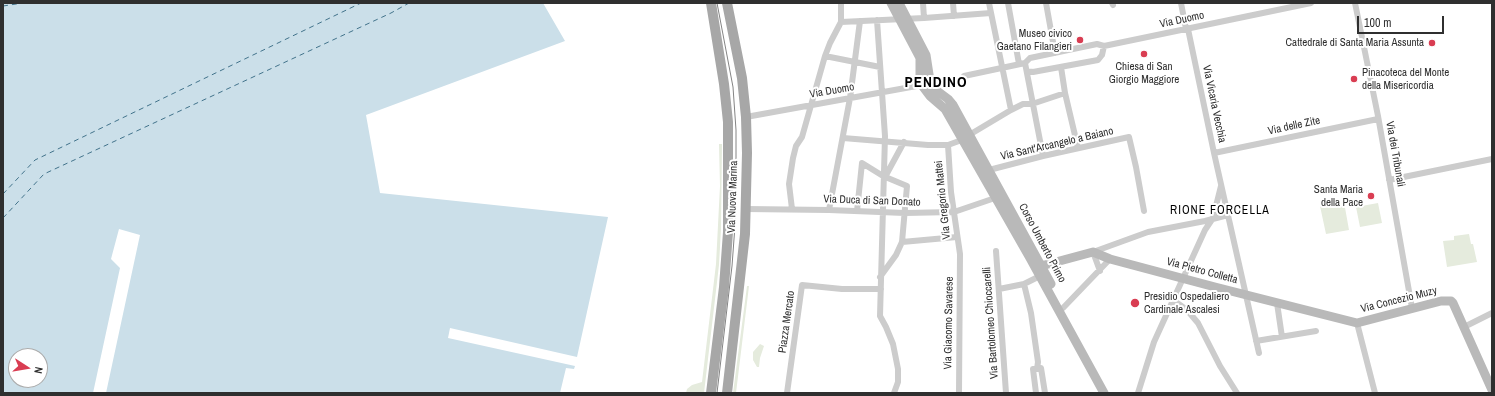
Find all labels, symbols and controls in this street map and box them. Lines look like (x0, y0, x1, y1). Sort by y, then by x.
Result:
scale bar (1359, 8, 1446, 34)
street label: Via Duomo (1159, 9, 1205, 31)
text: 100 m (1364, 15, 1391, 31)
place label: Museo civico Gaetano Filangieri (997, 27, 1072, 53)
marker: Museo civico Gaetano Filangieri (1075, 35, 1085, 45)
place label: Cattedrale di Santa Maria Assunta (1286, 36, 1424, 50)
marker: Cattedrale di Santa Maria Assunta (1427, 38, 1437, 48)
marker: Chiesa di San Giorgio Maggiore (1139, 49, 1149, 59)
place label: Chiesa di San Giorgio Maggiore (1109, 60, 1179, 86)
street label: Via Vicaria Vecchia (1199, 64, 1229, 144)
place label: Pinacoteca del Monte della Misericordia (1362, 66, 1449, 92)
district label: PENDINO (904, 74, 968, 92)
marker: Pinacoteca del Monte della Misericordia (1349, 74, 1359, 84)
street label: Via Duomo (809, 81, 855, 101)
street label: Via delle Zite (1267, 114, 1321, 138)
street label: Via dei Tribunali (1383, 120, 1407, 188)
street label: Via Sant'Arcangelo a Baiano (999, 125, 1115, 163)
street label: Via Gregorio Mattei (932, 160, 954, 240)
street label: Via Nuova Marina (725, 161, 741, 233)
place label: Santa Maria della Pace (1314, 183, 1363, 209)
marker: Santa Maria della Pace (1366, 191, 1376, 201)
street label: Via Duca di San Donato (823, 193, 921, 209)
street label: Corso Umberto Primo (1016, 201, 1068, 285)
district label: RIONE FORCELLA (1170, 204, 1270, 218)
street label: Via Pietro Colletta (1165, 255, 1239, 287)
street label: Via Bartolomeo Chioccarelli (981, 267, 1001, 379)
street label: Via Giacomo Savarese (942, 276, 956, 370)
street label: Via Concezio Muzy (1360, 284, 1438, 316)
street label: Piazza Mercato (776, 290, 798, 354)
place label: Presidio Ospedaliero Cardinale Ascalesi (1144, 290, 1229, 316)
marker: Presidio Ospedaliero Cardinale Ascalesi (1129, 297, 1141, 309)
north arrow (8, 348, 48, 388)
text: N (31, 366, 46, 375)

